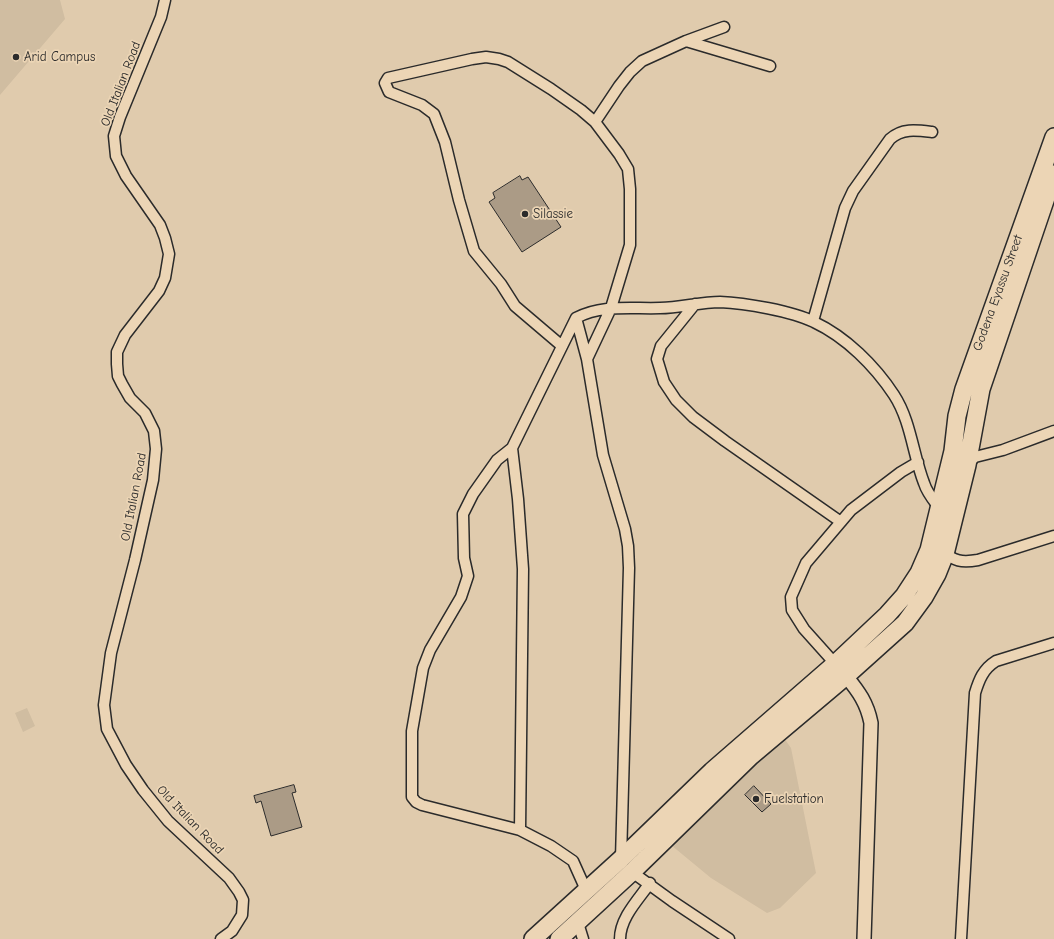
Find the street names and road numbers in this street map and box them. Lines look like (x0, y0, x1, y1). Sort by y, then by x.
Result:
street label: Old Italian Road (98, 39, 144, 129)
street label: Godena Eyassu Street (970, 233, 1026, 353)
street label: Old Italian Road (118, 451, 150, 543)
street label: Old Italian Road (153, 782, 227, 858)

